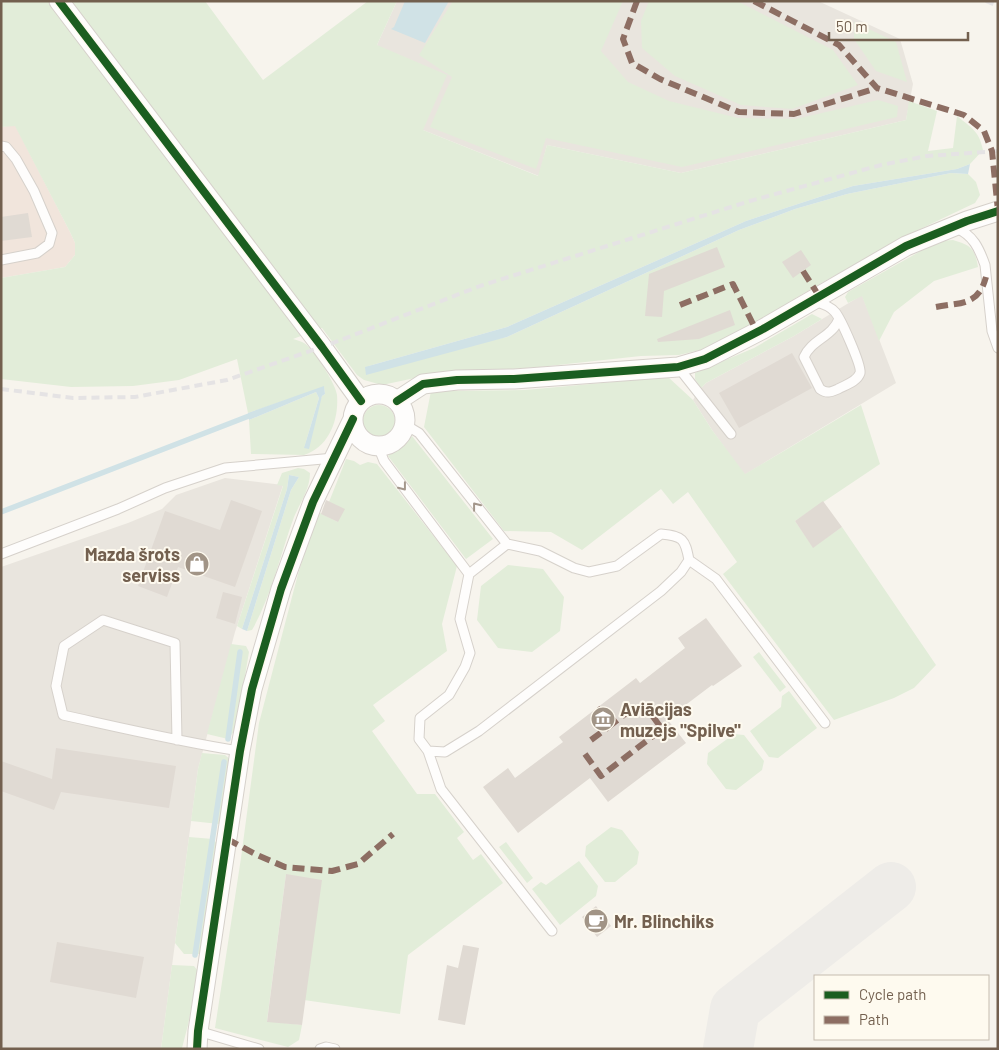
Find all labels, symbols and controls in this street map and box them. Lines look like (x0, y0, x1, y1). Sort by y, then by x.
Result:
scale bar (829, 10, 968, 42)
text: 50 m (836, 17, 868, 35)
one-way arrow (397, 481, 406, 491)
one-way arrow (474, 503, 482, 512)
place label: Mazda šrots serviss (85, 543, 180, 586)
shop icon: Mazda šrots serviss (184, 551, 210, 577)
place label: Aviācijas muzejs "Spilve" (620, 698, 741, 741)
museum icon: Aviācijas muzejs "Spilve" (590, 706, 616, 732)
cafe icon: Mr. Blinchiks (583, 908, 609, 934)
place label: Mr. Blinchiks (614, 910, 714, 932)
legend (814, 975, 989, 1040)
text: Cycle path (859, 985, 926, 1003)
text: Path (859, 1010, 889, 1028)

